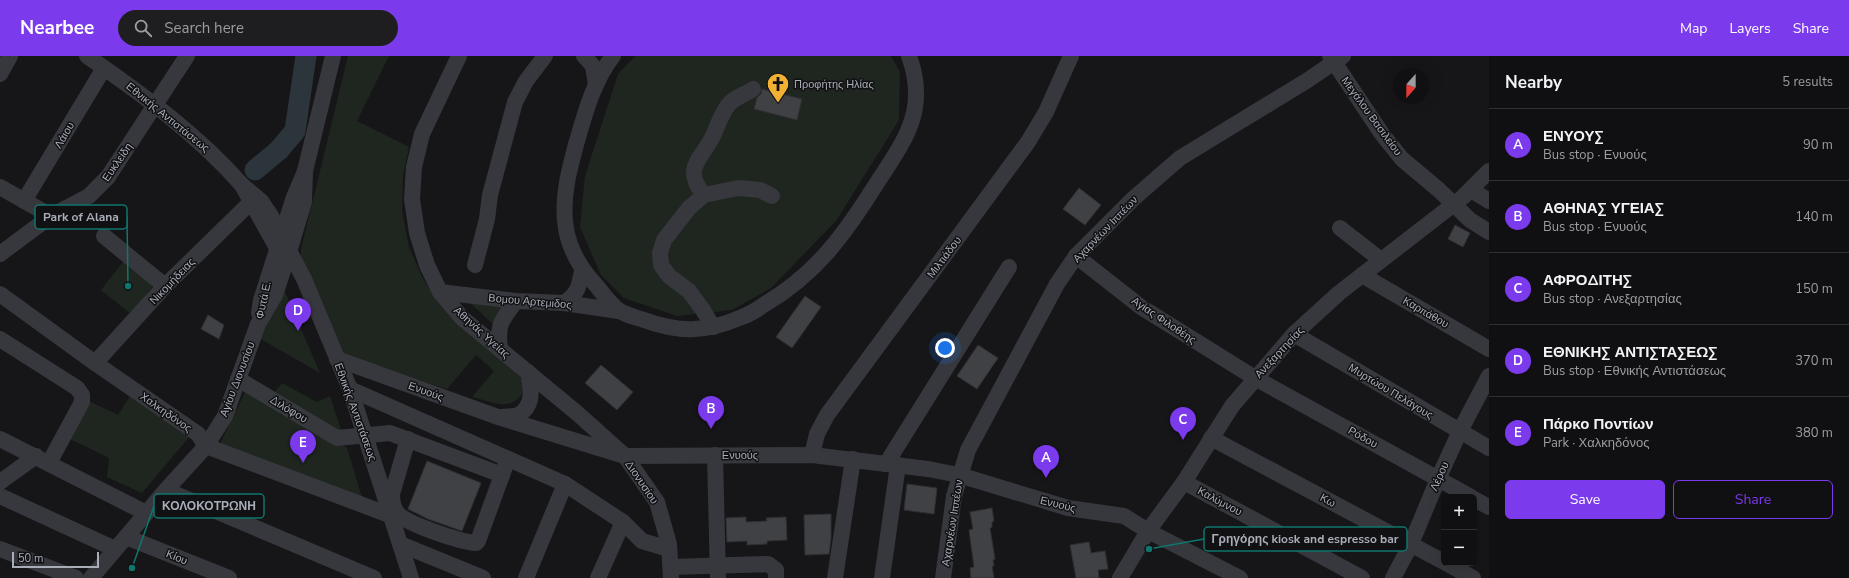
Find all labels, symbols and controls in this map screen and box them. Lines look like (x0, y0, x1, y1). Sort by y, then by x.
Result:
search box (118, 10, 398, 46)
text: Nearbee (20, 15, 94, 41)
icon: search (132, 17, 154, 39)
text: Search here (164, 18, 244, 38)
text: Map (1680, 19, 1707, 38)
text: Layers (1729, 19, 1771, 38)
text: Share (1793, 19, 1829, 38)
north arrow (1393, 68, 1429, 104)
church icon: Προφήτης Ηλίας (765, 71, 791, 104)
text: Nearby (1505, 71, 1562, 94)
text: 5 results (1782, 73, 1833, 91)
street label: Μεγάλου Βασιλείου (1338, 74, 1405, 159)
place label: Προφήτης Ηλίας (794, 77, 874, 92)
street label: Εθνικής Αντιστάσεως (123, 79, 213, 156)
street label: Λάιου (51, 119, 78, 151)
text: ΕΝΥΟΥΣ (1543, 126, 1604, 146)
text: A (1513, 136, 1523, 154)
text: 90 m (1803, 136, 1833, 154)
street label: Ευκλείδη (99, 140, 136, 185)
text: Bus stop · Ενυούς (1543, 146, 1647, 164)
street label: Αχαρνέων Ιππέων (1070, 192, 1141, 266)
text: ΑΘΗΝΑΣ ΥΓΕΙΑΣ (1543, 198, 1664, 218)
callout: Park of Alana (35, 205, 127, 229)
text: B (1514, 208, 1522, 226)
text: 140 m (1795, 208, 1833, 226)
text: Park of Alana (43, 209, 119, 225)
text: Bus stop · Ενυούς (1543, 218, 1647, 236)
street label: Μιλτιάδου (924, 233, 965, 281)
street label: Νικομήδειας (146, 255, 198, 308)
text: ΑΦΡΟΔΙΤΗΣ (1543, 270, 1632, 290)
street label: Φυτά Ε. (252, 280, 275, 320)
text: C (1514, 280, 1522, 298)
text: 150 m (1795, 280, 1833, 298)
street label: Βομου Αρτεμιδος (488, 290, 572, 313)
text: Bus stop · Ανεξαρτησίας (1543, 290, 1682, 308)
street label: Αγίας Φιλοθέης (1129, 293, 1199, 348)
street label: Καρπάθου (1400, 293, 1452, 332)
pin: D (285, 298, 311, 331)
street label: Αθηνάς Υγείας (450, 303, 513, 362)
street label: Ανεξαρτησίας (1251, 323, 1307, 382)
your location (935, 338, 955, 358)
street label: Αγίου Διονυσίου (216, 339, 259, 419)
text: ΕΘΝΙΚΗΣ ΑΝΤΙΣΤΑΣΕΩΣ (1543, 342, 1717, 362)
text: D (1513, 352, 1523, 370)
text: 370 m (1795, 352, 1833, 370)
street label: Μυρτώου Πελάγους (1346, 360, 1436, 423)
street label: Εθνικής Αντιστάσεως (331, 361, 380, 463)
text: Bus stop · Εθνικής Αντιστάσεως (1543, 362, 1726, 380)
street label: Ενυούς (406, 378, 445, 405)
street label: Χαλκηδόνος (137, 389, 195, 436)
street label: Διλόφου (267, 392, 310, 426)
pin: B (698, 396, 724, 429)
pin: C (1170, 407, 1196, 440)
text: Πάρκο Ποντίων (1543, 414, 1654, 434)
street label: Ρόδου (1345, 423, 1380, 452)
text: E (1514, 424, 1522, 442)
text: 380 m (1795, 424, 1833, 442)
pin: E (290, 430, 316, 463)
text: Park · Χαλκηδόνος (1543, 434, 1649, 452)
pin: A (1033, 445, 1059, 478)
street label: Ενυούς (722, 448, 758, 463)
street label: Διονυσίου (622, 458, 662, 507)
street label: Λέρου (1426, 459, 1453, 493)
street label: Αχαρνέων Ιππέων (938, 478, 967, 567)
button: Save (1505, 480, 1665, 519)
button: Share (1673, 480, 1833, 519)
street label: Καλύμνου (1195, 483, 1245, 519)
street label: Κω (1317, 490, 1339, 511)
street label: Ενυούς (1038, 493, 1077, 516)
callout: ΚΟΛΟΚΟΤΡΩΝΗ (154, 494, 264, 518)
map controls (1441, 494, 1477, 566)
button: + (1441, 494, 1477, 530)
text: ΚΟΛΟΚΟΤΡΩΝΗ (162, 498, 256, 514)
callout: Γρηγόρης kiosk and espresso bar (1204, 527, 1407, 551)
button: − (1441, 530, 1477, 566)
text: Γρηγόρης kiosk and espresso bar (1211, 531, 1399, 547)
street label: Κίου (164, 546, 190, 569)
scale bar (12, 550, 99, 569)
text: 50 m (18, 551, 43, 566)

